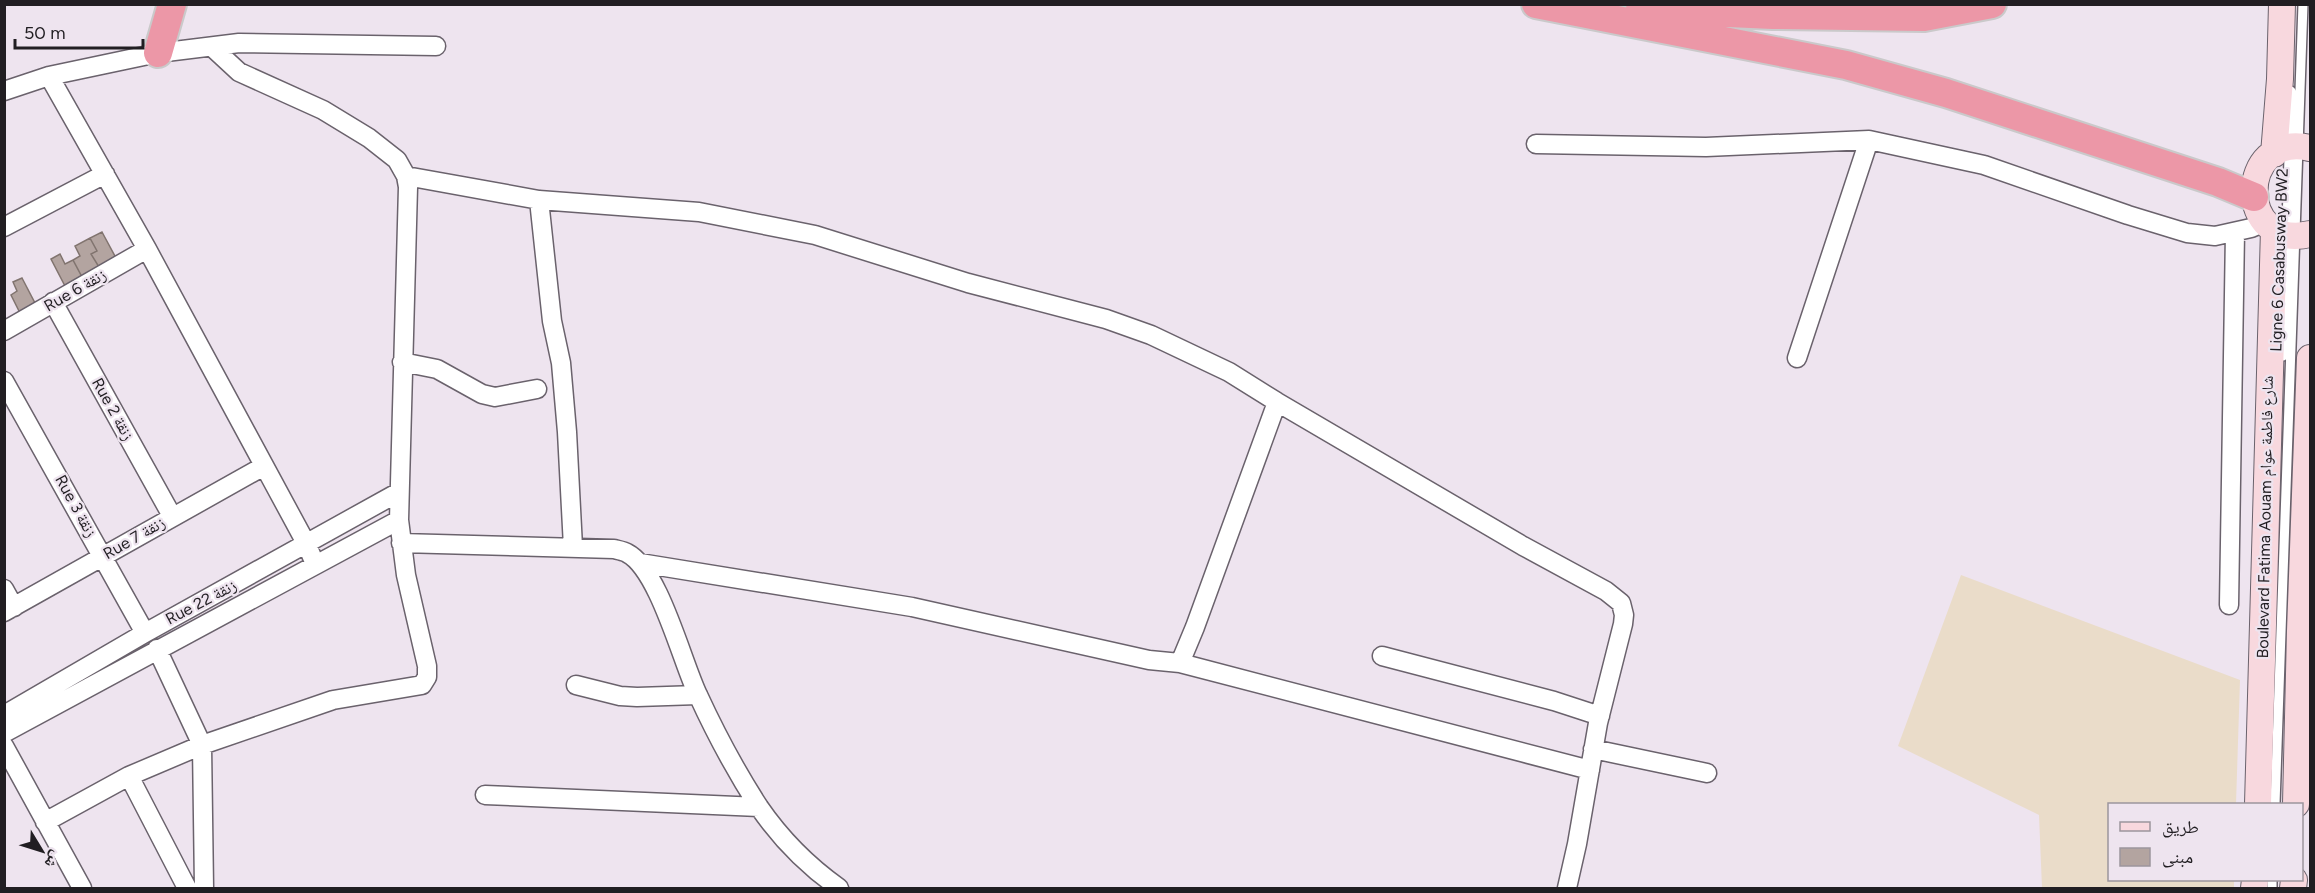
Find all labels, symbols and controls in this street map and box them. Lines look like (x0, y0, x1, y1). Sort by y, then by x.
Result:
scale bar (15, 12, 142, 50)
text: 50 m (24, 22, 66, 44)
street label: Ligne 6 Casabusway BW2 (2266, 168, 2292, 352)
street label: Rue 6 زنقة (41, 265, 109, 315)
street label: Rue 2 زنقة (88, 374, 138, 444)
street label: Boulevard Fatima Aouam شارع فاطمة عوام (2253, 376, 2278, 658)
street label: Rue 3 زنقة (51, 472, 101, 540)
street label: Rue 7 زنقة (100, 513, 168, 563)
street label: Rue 22 زنقة (162, 575, 240, 629)
legend (2108, 803, 2303, 881)
text: طريق (2162, 816, 2199, 838)
north arrow (12, 821, 72, 881)
text: مبنى (2162, 846, 2193, 868)
text: ش (41, 847, 66, 872)

